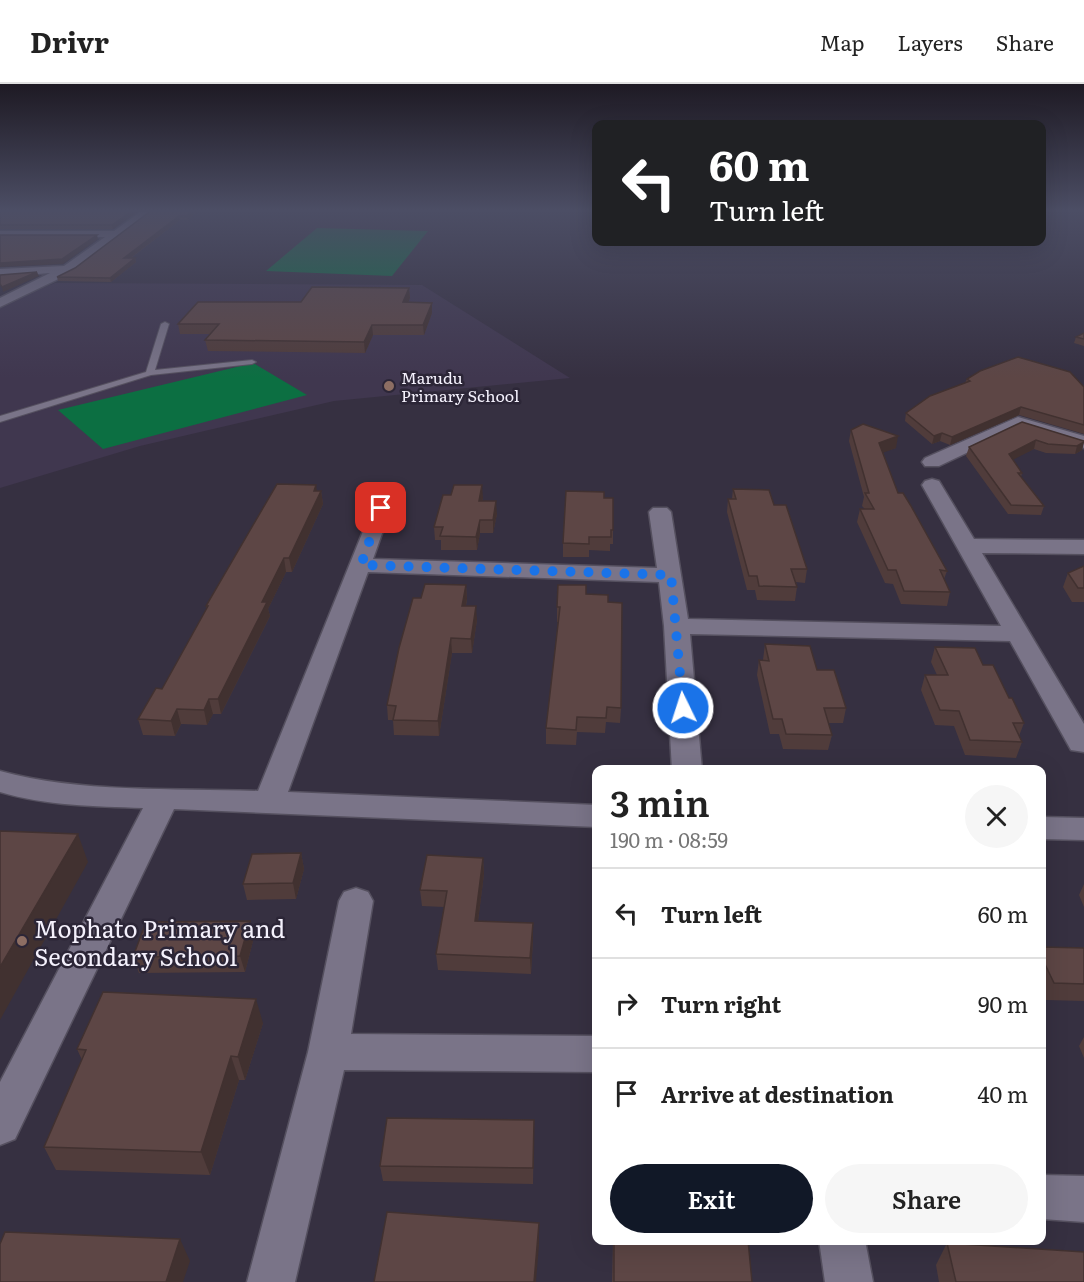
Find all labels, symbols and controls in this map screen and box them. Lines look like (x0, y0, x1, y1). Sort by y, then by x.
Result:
text: Drivr (30, 20, 109, 62)
text: Map (820, 26, 865, 57)
text: Layers (898, 26, 963, 57)
text: Share (996, 26, 1054, 57)
text: 60 m (709, 132, 810, 194)
icon: left (610, 144, 688, 222)
text: Turn left (709, 189, 824, 229)
place label: Marudu Primary School (401, 365, 519, 407)
marker: Marudu Primary School (382, 379, 396, 393)
pin (355, 482, 406, 533)
icon: arrive (364, 491, 397, 524)
position arrow (651, 676, 715, 740)
text: 3 min (610, 775, 710, 828)
button: close (965, 785, 1028, 848)
text: 190 m · 08:59 (610, 824, 728, 854)
icon: left (610, 897, 643, 930)
text: Turn left (661, 897, 762, 930)
text: 60 m (978, 897, 1028, 930)
place label: Mophato Primary and Secondary School (34, 910, 286, 973)
marker: Mophato Primary and Secondary School (15, 934, 29, 948)
icon: right (610, 987, 643, 1020)
text: Turn right (661, 987, 781, 1020)
text: 90 m (978, 987, 1028, 1020)
icon: arrive (610, 1077, 643, 1110)
text: Arrive at destination (661, 1077, 894, 1110)
text: 40 m (977, 1077, 1028, 1110)
button: Exit (610, 1164, 813, 1233)
button: Share (825, 1164, 1028, 1233)

